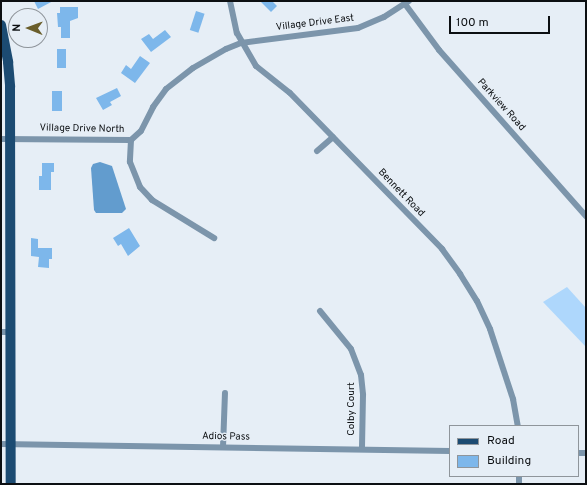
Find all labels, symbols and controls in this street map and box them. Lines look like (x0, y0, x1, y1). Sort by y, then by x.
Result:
north arrow (8, 8, 48, 48)
scale bar (451, 8, 552, 34)
street label: Village Drive East (275, 12, 355, 34)
text: 100 m (456, 15, 489, 31)
text: N (10, 24, 24, 32)
street label: Parkview Road (474, 76, 528, 134)
street label: Village Drive North (39, 122, 125, 136)
street label: Bennett Road (375, 167, 427, 219)
street label: Colby Court (346, 382, 358, 436)
legend (449, 425, 579, 477)
street label: Adios Pass (202, 431, 250, 443)
text: Road (487, 433, 515, 449)
text: Building (487, 453, 531, 469)

